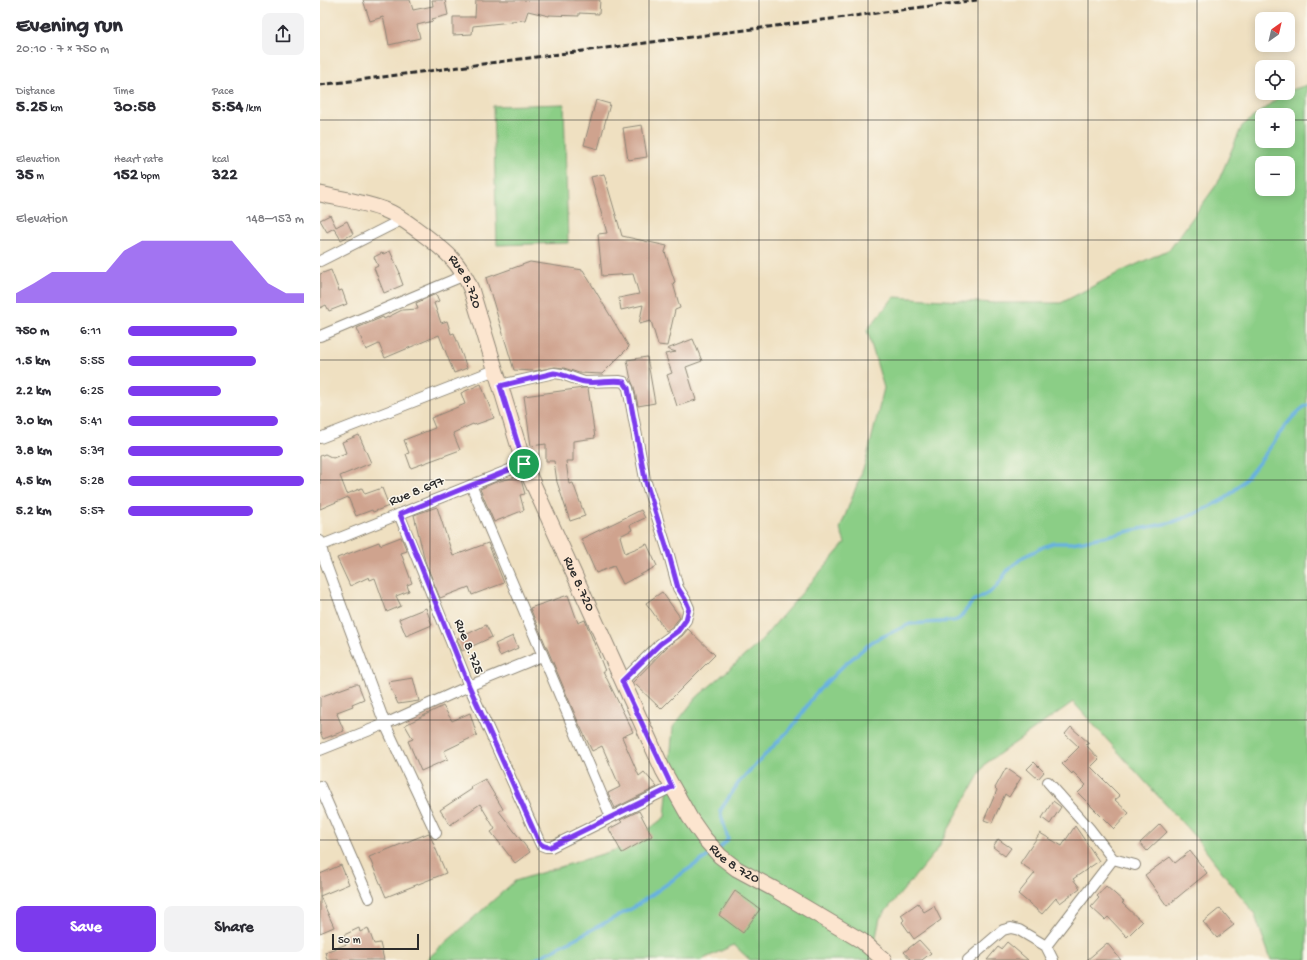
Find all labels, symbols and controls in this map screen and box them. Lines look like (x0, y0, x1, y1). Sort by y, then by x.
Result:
north arrow (1255, 12, 1295, 52)
map controls (1255, 12, 1295, 196)
button: share (262, 13, 304, 55)
text: Evening run (16, 14, 123, 40)
text: 20:10 · 7 × 750 m (16, 42, 109, 57)
button: locate (1255, 60, 1295, 100)
text: Distance (16, 86, 55, 98)
text: Time (114, 86, 134, 98)
text: Pace (212, 86, 234, 98)
text: 5.25 (16, 98, 48, 118)
text: 30:58 (114, 98, 156, 118)
text: 5:54 (212, 98, 243, 118)
text: km (48, 103, 63, 115)
text: /km (243, 103, 261, 115)
button: + (1255, 108, 1295, 148)
text: Elevation (16, 154, 60, 166)
text: Heart rate (114, 154, 163, 166)
text: kcal (212, 154, 229, 166)
button: − (1255, 156, 1295, 196)
text: 35 (16, 166, 34, 186)
text: 152 (114, 166, 138, 186)
text: 322 (212, 166, 238, 186)
text: m (34, 171, 44, 183)
text: bpm (138, 171, 160, 183)
text: Elevation (16, 212, 68, 227)
text: 148–153 m (246, 212, 304, 227)
street label: Rue 8.720 (444, 251, 485, 311)
text: 750 m (16, 324, 49, 339)
text: 6:11 (80, 324, 101, 339)
text: 1.5 km (16, 354, 50, 369)
text: 5:55 (80, 354, 105, 369)
text: 2.2 km (16, 384, 51, 399)
text: 6:25 (80, 384, 104, 399)
text: 3.0 km (16, 414, 52, 429)
text: 5:41 (80, 414, 102, 429)
text: 3.8 km (16, 444, 52, 459)
text: 5:39 (80, 444, 104, 459)
pin (507, 447, 541, 481)
icon: arrive (513, 453, 535, 475)
street label: Rue 8.697 (387, 473, 448, 511)
text: 4.5 km (16, 474, 51, 489)
text: 5:28 (80, 474, 104, 489)
text: 5.2 km (16, 504, 51, 519)
text: 5:57 (80, 504, 105, 519)
street label: Rue 8.720 (559, 554, 598, 614)
street label: Rue 8.725 (449, 617, 487, 677)
street label: Rue 8.720 (705, 841, 762, 888)
button: Save (16, 906, 156, 952)
button: Share (164, 906, 304, 952)
scale bar (332, 932, 419, 951)
text: 50 m (338, 935, 360, 947)

